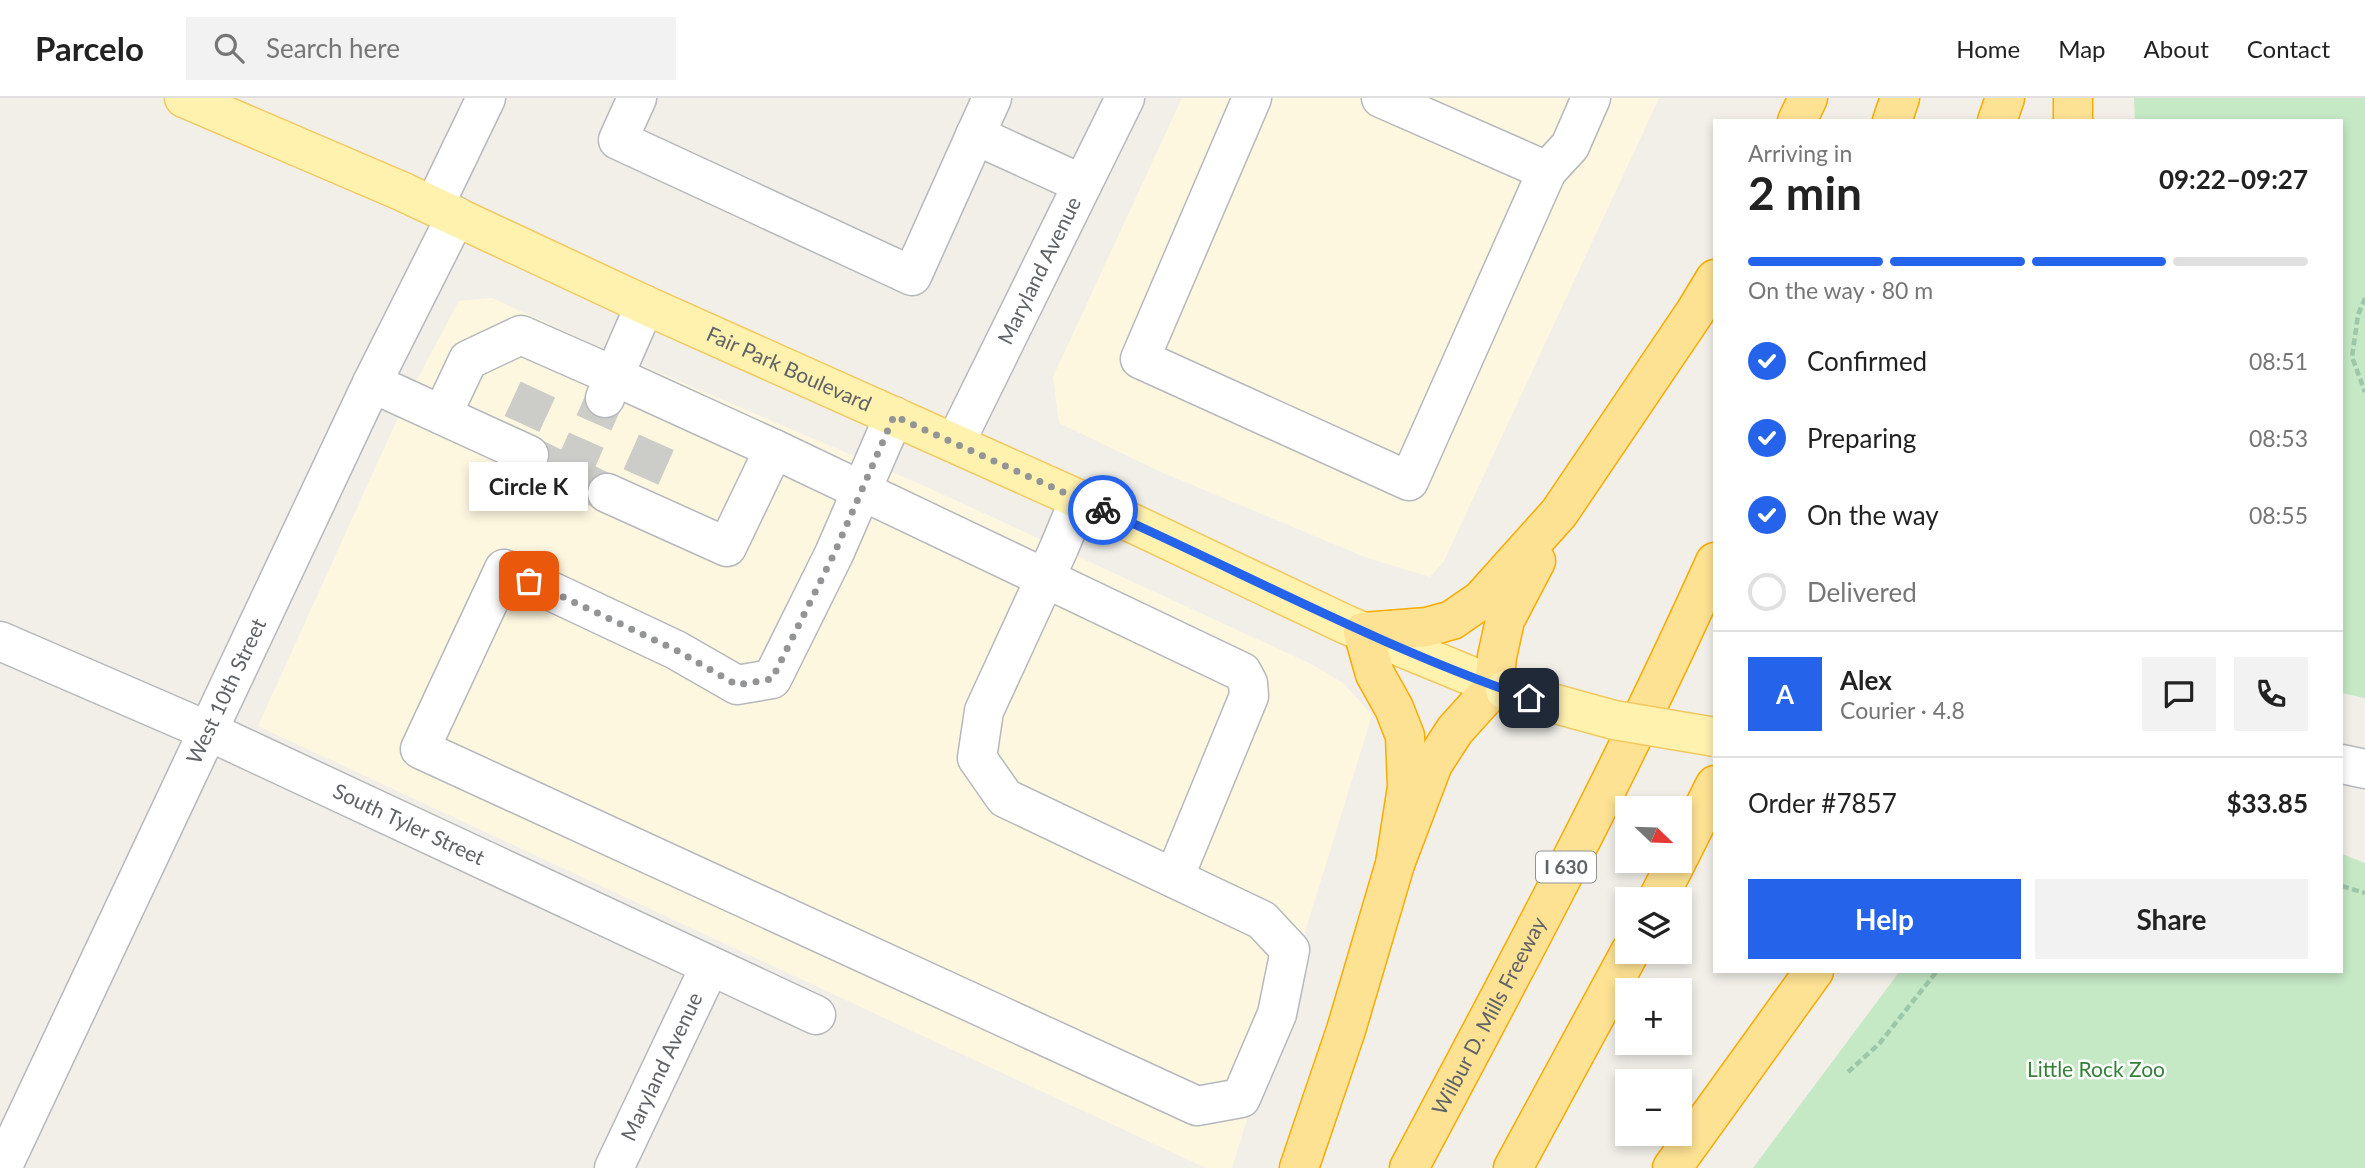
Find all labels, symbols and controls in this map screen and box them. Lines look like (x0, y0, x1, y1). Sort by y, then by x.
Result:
search box (186, 17, 676, 80)
text: Parcelo (35, 28, 144, 68)
icon: search (210, 29, 248, 67)
text: Search here (266, 32, 400, 64)
text: Home (1956, 34, 2020, 63)
text: Map (2058, 34, 2106, 63)
text: About (2144, 34, 2209, 63)
text: Contact (2247, 34, 2330, 63)
text: Arriving in (1748, 139, 1852, 167)
text: 09:22–09:27 (2159, 163, 2308, 195)
text: 2 min (1748, 165, 1862, 220)
street label: Maryland Avenue (992, 192, 1085, 348)
text: On the way · 80 m (1748, 276, 1933, 304)
street label: Fair Park Boulevard (703, 320, 876, 416)
icon: check (1748, 342, 1786, 380)
text: Confirmed (1807, 345, 1927, 377)
text: 08:51 (2249, 347, 2308, 375)
icon: check (1748, 419, 1786, 457)
text: Preparing (1807, 422, 1916, 454)
text: 08:53 (2249, 424, 2308, 452)
callout: Circle K (470, 462, 588, 511)
text: Circle K (489, 472, 568, 500)
courier (1068, 475, 1138, 545)
icon: bike (1084, 491, 1122, 529)
icon: check (1748, 496, 1786, 534)
text: On the way (1807, 499, 1939, 531)
text: 08:55 (2249, 501, 2308, 529)
pin (499, 551, 559, 611)
icon: bag (510, 562, 548, 600)
text: Delivered (1807, 576, 1917, 608)
street label: West 10th Street (180, 613, 271, 767)
button: chat (2142, 657, 2216, 731)
button: phone (2234, 657, 2308, 731)
text: Alex (1840, 664, 1892, 696)
pin (1499, 668, 1559, 728)
text: A (1776, 678, 1794, 710)
icon: home (1510, 679, 1548, 717)
text: Courier · 4.8 (1840, 696, 1965, 724)
street label: South Tyler Street (329, 777, 489, 870)
text: Order #7857 (1748, 787, 1897, 819)
text: $33.85 (2226, 787, 2308, 819)
north arrow (1615, 796, 1692, 873)
map controls (1615, 796, 1692, 1146)
road number: I 630 (1536, 852, 1596, 882)
button: Help (1748, 879, 2021, 959)
button: Share (2035, 879, 2308, 959)
button: layers (1615, 887, 1692, 964)
street label: Wilbur D. Mills Freeway (1426, 912, 1551, 1119)
button: + (1615, 978, 1692, 1055)
street label: Maryland Avenue (615, 988, 707, 1144)
park label: Little Rock Zoo (2027, 1056, 2165, 1081)
button: − (1615, 1069, 1692, 1146)

